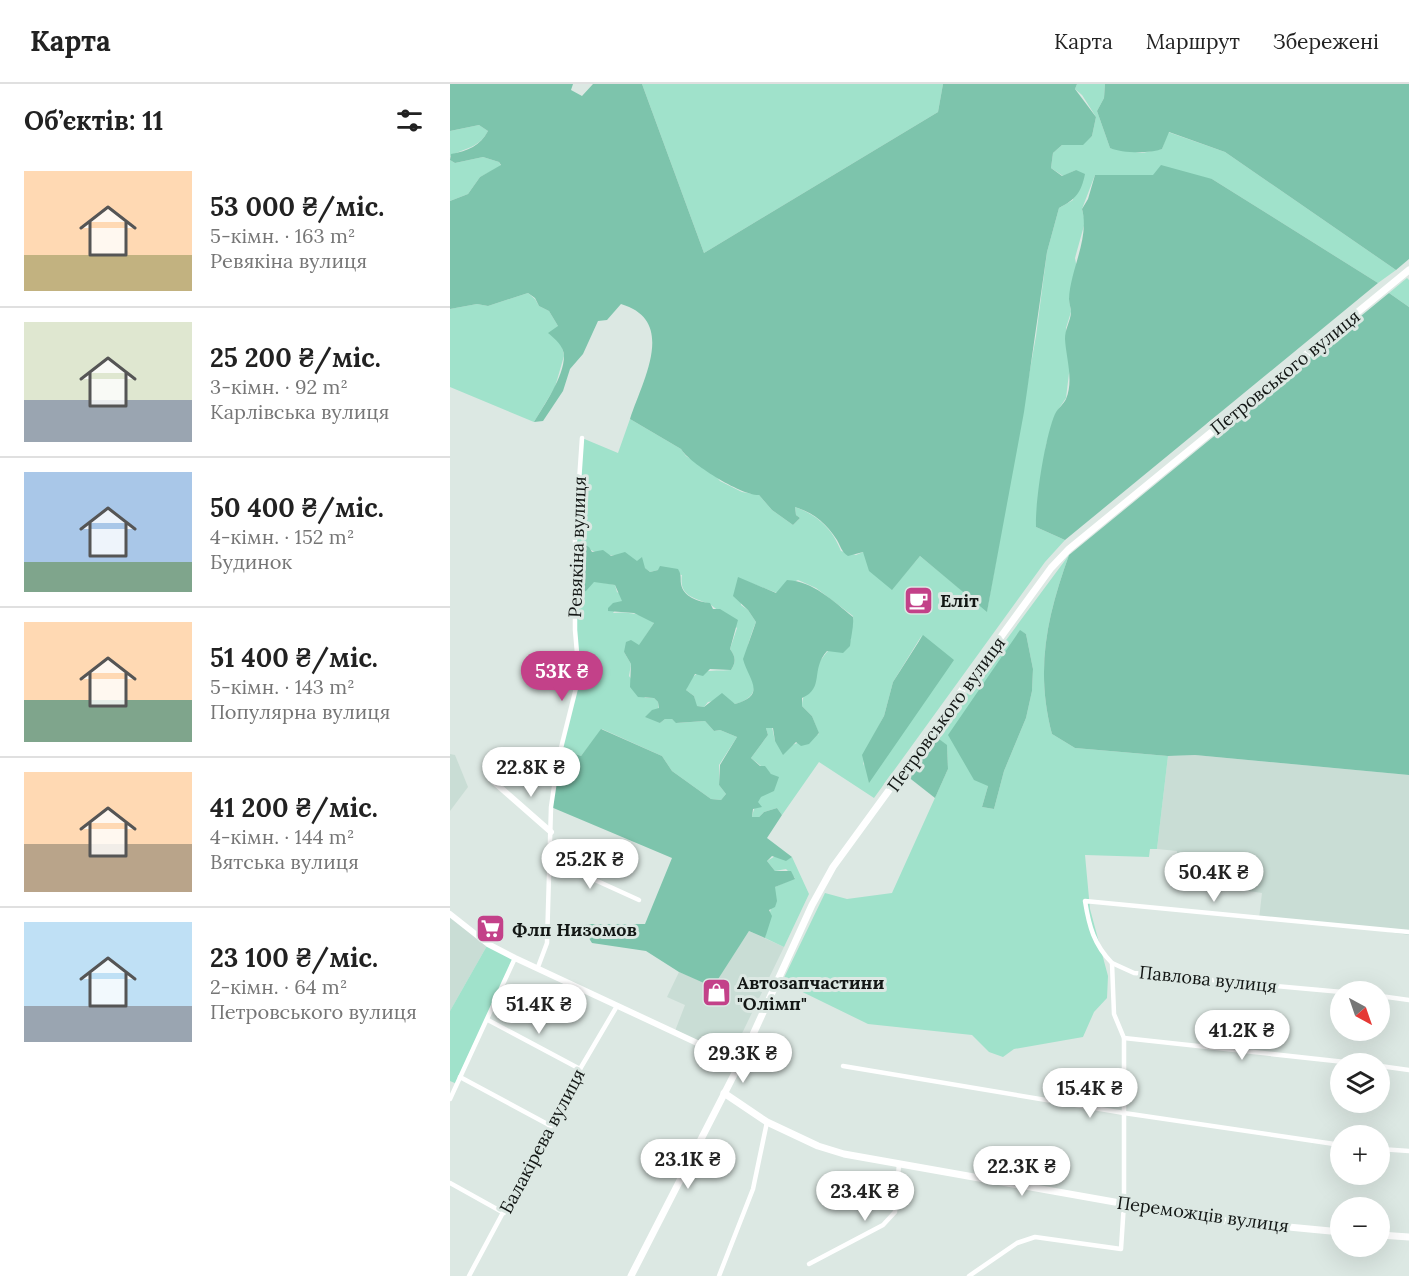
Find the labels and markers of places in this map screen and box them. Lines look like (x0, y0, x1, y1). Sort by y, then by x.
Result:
cafe icon: Еліт (903, 584, 935, 616)
place label: Еліт (940, 589, 979, 612)
pin: 53K ₴ (520, 651, 604, 702)
pin: 22.8K ₴ (476, 747, 586, 798)
pin: 25.2K ₴ (535, 839, 645, 890)
pin: 50.4K ₴ (1159, 852, 1269, 903)
supermarket icon: Флп Низомов (475, 913, 507, 945)
place label: Флп Низомов (512, 918, 637, 941)
place label: Автозапчастини "Олімп" (737, 971, 885, 1015)
shop icon: Автозапчастини "Олімп" (700, 976, 732, 1008)
pin: 51.4K ₴ (484, 984, 594, 1035)
pin: 41.2K ₴ (1187, 1010, 1297, 1061)
pin: 29.3K ₴ (688, 1033, 798, 1084)
pin: 15.4K ₴ (1035, 1068, 1145, 1119)
pin: 23.1K ₴ (633, 1139, 743, 1190)
pin: 22.3K ₴ (967, 1146, 1077, 1197)
pin: 23.4K ₴ (810, 1171, 920, 1222)

